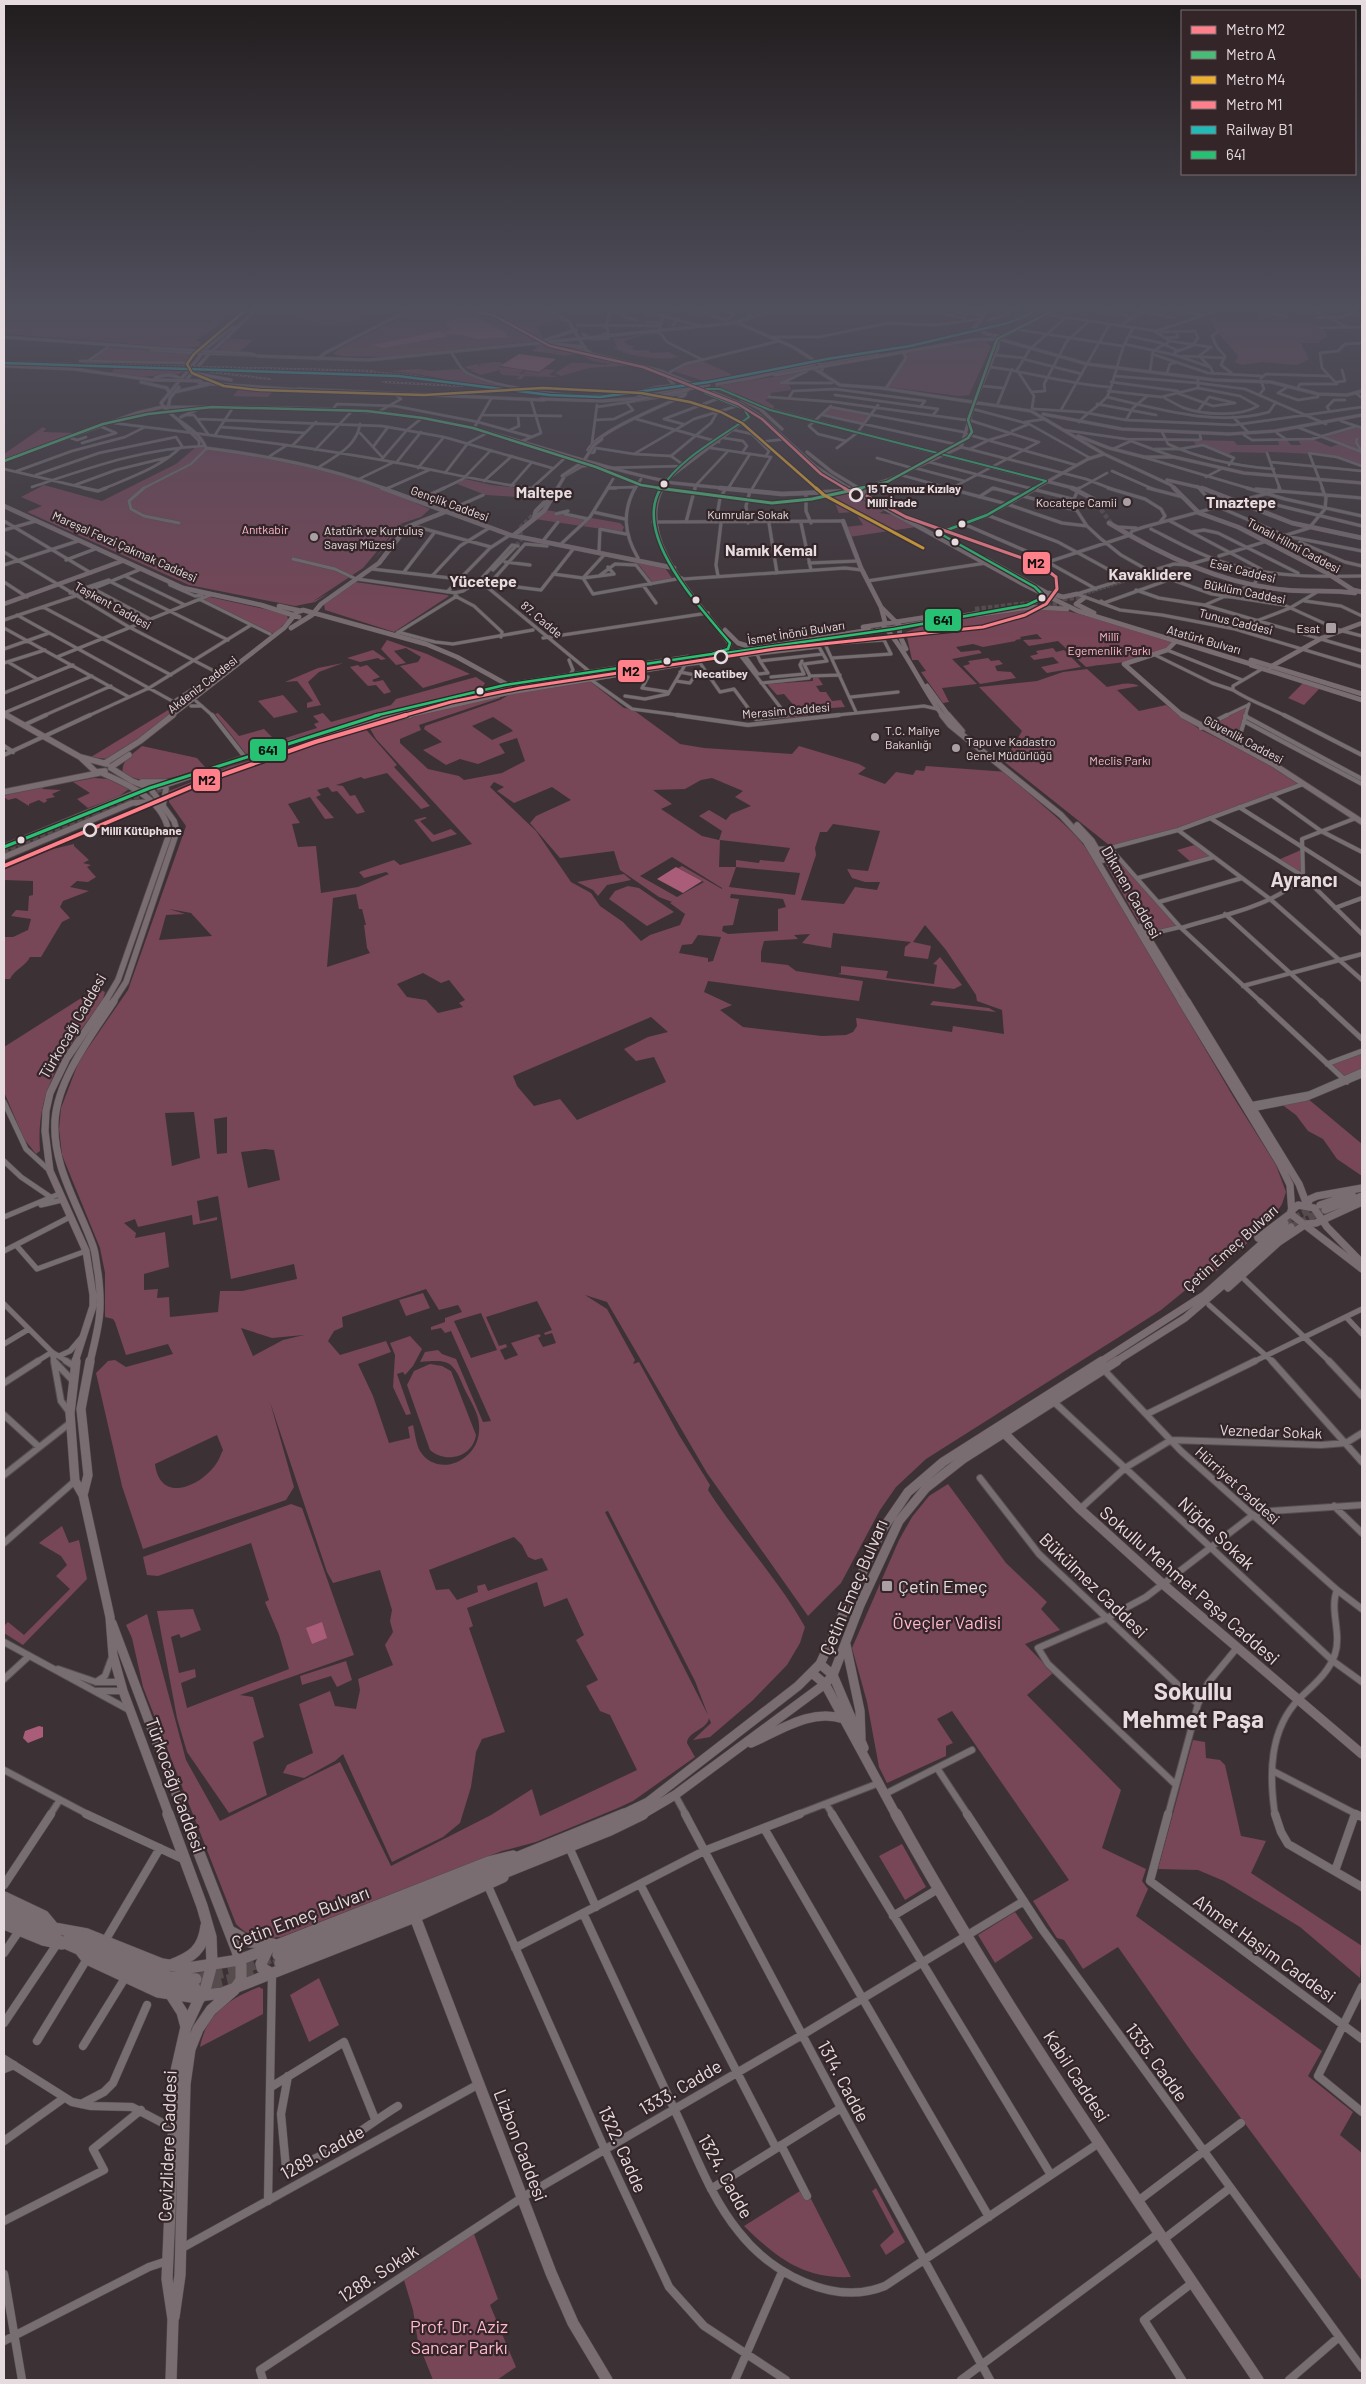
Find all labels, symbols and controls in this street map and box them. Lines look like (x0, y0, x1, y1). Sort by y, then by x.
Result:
legend (1181, 10, 1356, 175)
text: Metro M2 (1226, 20, 1285, 38)
text: Metro A (1226, 45, 1276, 63)
text: Metro M4 (1226, 70, 1286, 88)
text: Metro M1 (1226, 95, 1283, 113)
text: Railway B1 (1226, 120, 1293, 138)
text: 641 (1226, 145, 1246, 163)
unlabelled marker (659, 479, 669, 489)
place label: 15 Temmuz Kızılay Millî İrade (867, 481, 961, 509)
street label: Gençlik Caddesi (409, 482, 491, 524)
district label: Maltepe (516, 482, 572, 501)
marker: 15 Temmuz Kızılay Millî İrade (849, 488, 863, 502)
district label: Tınaztepe (1206, 492, 1276, 511)
place label: Kocatepe Camii (1036, 495, 1117, 509)
marker: Kocatepe Camii (1121, 496, 1133, 508)
street label: Kumrular Sokak (707, 507, 789, 521)
street label: Mareşal Fevzi Çakmak Caddesi (51, 508, 199, 584)
street label: Tunalı Hilmi Caddesi (1245, 514, 1343, 576)
unlabelled marker (957, 519, 967, 529)
park label: Anıtkabir (242, 522, 289, 536)
place label: Atatürk ve Kurtuluş Savaşı Müzesi (324, 523, 424, 551)
unlabelled marker (934, 528, 944, 538)
marker: Atatürk ve Kurtuluş Savaşı Müzesi (308, 531, 320, 543)
unlabelled marker (950, 537, 960, 547)
district label: Namık Kemal (725, 540, 817, 559)
line badge: M2 (1022, 551, 1051, 575)
text: M2 (1027, 554, 1045, 571)
street label: Esat Caddesi (1209, 555, 1277, 585)
district label: Kavaklıdere (1108, 564, 1192, 583)
district label: Yücetepe (449, 571, 517, 590)
street label: Büklüm Caddesi (1203, 576, 1287, 606)
street label: Taşkent Caddesi (72, 578, 154, 632)
unlabelled marker (1037, 593, 1047, 603)
unlabelled marker (691, 595, 701, 605)
street label: 87. Cadde (518, 598, 566, 640)
street label: Tunus Caddesi (1198, 605, 1274, 637)
line badge: 641 (924, 608, 962, 632)
text: 641 (933, 611, 953, 628)
street label: İsmet İnönü Bulvarı (746, 617, 846, 647)
place label: Esat (1297, 621, 1320, 635)
marker: Esat (1324, 621, 1338, 635)
street label: Atatürk Bulvarı (1165, 622, 1243, 656)
park label: Millî Egemenlik Parkı (1067, 629, 1151, 657)
marker: Necatibey (714, 650, 728, 664)
street label: Akdeniz Caddesi (164, 652, 240, 716)
unlabelled marker (662, 656, 672, 666)
line badge: M2 (617, 659, 646, 683)
text: M2 (622, 662, 640, 679)
place label: Necatibey (694, 666, 748, 680)
unlabelled marker (475, 686, 485, 696)
street label: Merasim Caddesi (741, 699, 831, 721)
street label: Güvenlik Caddesi (1202, 712, 1286, 766)
place label: T.C. Maliye Bakanlığı (885, 723, 940, 751)
marker: T.C. Maliye Bakanlığı (869, 731, 881, 743)
place label: Tapu ve Kadastro Genel Müdürlüğü (966, 734, 1056, 762)
line badge: 641 (249, 738, 287, 762)
text: 641 (258, 741, 278, 758)
marker: Tapu ve Kadastro Genel Müdürlüğü (950, 742, 962, 754)
park label: Meclis Parkı (1089, 753, 1151, 767)
line badge: M2 (192, 768, 221, 792)
text: M2 (198, 771, 216, 788)
marker: Millî Kütüphane (83, 823, 97, 837)
place label: Millî Kütüphane (101, 823, 182, 837)
unlabelled marker (16, 835, 26, 845)
street label: Dikmen Caddesi (1098, 842, 1166, 942)
district label: Ayrancı (1271, 867, 1337, 891)
street label: Türkocağı Caddesi (35, 970, 109, 1082)
street label: Çetin Emeç Bulvarı (1179, 1201, 1281, 1295)
street label: Veznedar Sokak (1219, 1420, 1323, 1442)
street label: Hürriyet Caddesi (1192, 1442, 1284, 1528)
street label: Niğde Sokak (1174, 1492, 1260, 1574)
street label: Sokullu Mehmet Paşa Caddesi (1096, 1501, 1284, 1669)
street label: Çetin Emeç Bulvarı (814, 1516, 892, 1658)
street label: Bükülmez Caddesi (1035, 1528, 1153, 1642)
place label: Çetin Emeç (898, 1575, 987, 1597)
marker: Çetin Emeç (880, 1579, 894, 1593)
park label: Öveçler Vadisi (893, 1611, 1001, 1633)
district label: Sokullu Mehmet Paşa (1122, 1676, 1264, 1733)
street label: Türkocağı Caddesi (141, 1714, 211, 1856)
street label: Çetin Emeç Bulvarı (228, 1881, 372, 1953)
street label: Ahmet Haşim Caddesi (1190, 1889, 1340, 2007)
street label: 1335. Cadde (1121, 2018, 1193, 2106)
street label: Kabil Caddesi (1039, 2026, 1115, 2126)
street label: 1314. Cadde (813, 2036, 875, 2126)
street label: 1333. Cadde (635, 2054, 725, 2120)
street label: Cevizlidere Caddesi (153, 2070, 181, 2222)
street label: Lizbon Caddesi (490, 2086, 552, 2204)
street label: 1322. Cadde (594, 2102, 652, 2196)
street label: 1289. Cadde (276, 2120, 368, 2184)
street label: 1324. Cadde (694, 2130, 758, 2222)
street label: 1288. Sokak (334, 2239, 422, 2307)
park label: Prof. Dr. Aziz Sancar Parkı (410, 2315, 508, 2358)

